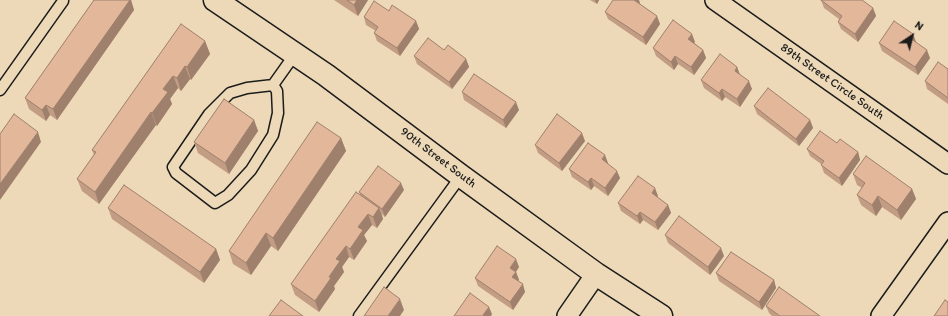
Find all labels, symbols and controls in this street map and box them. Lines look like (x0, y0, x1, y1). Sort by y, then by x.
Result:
north arrow (892, 16, 932, 56)
text: N (912, 18, 926, 33)
street label: 89th Street Circle South (777, 41, 887, 123)
street label: 90th Street South (397, 125, 479, 191)

